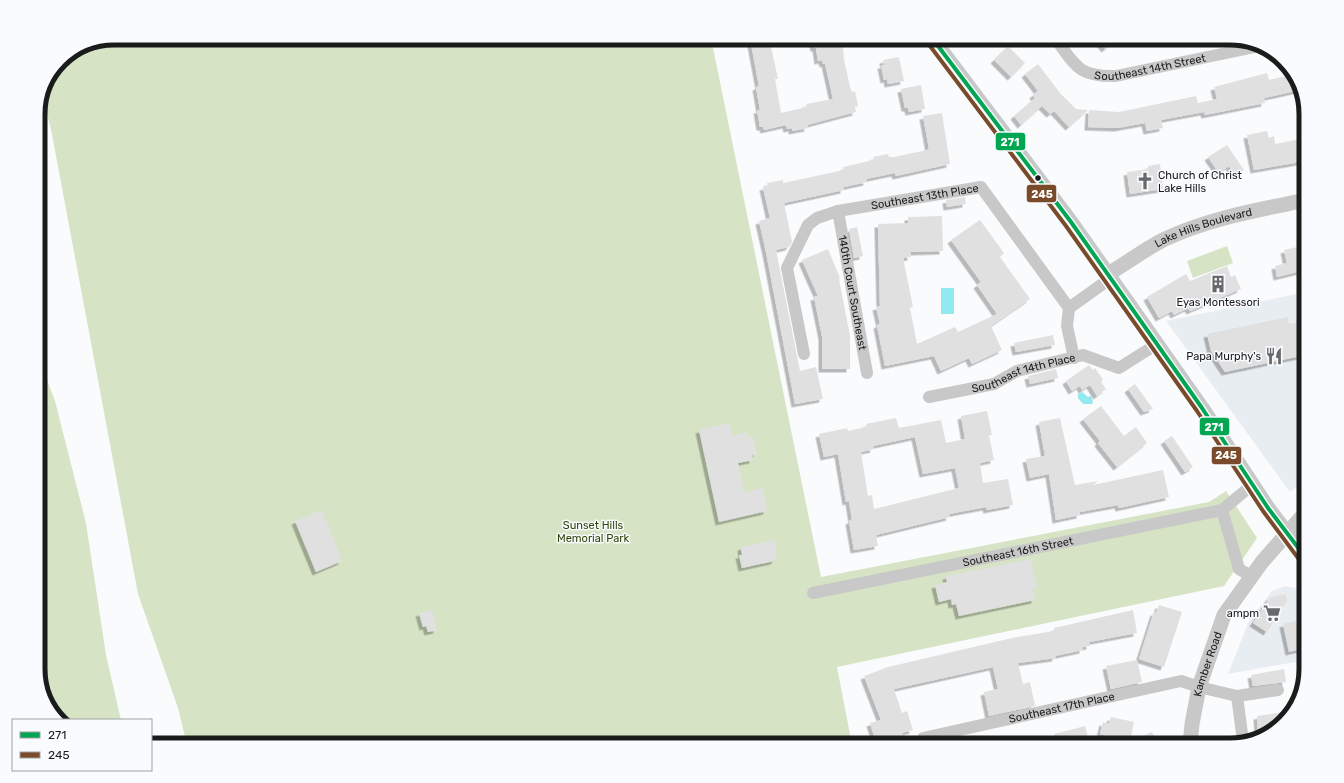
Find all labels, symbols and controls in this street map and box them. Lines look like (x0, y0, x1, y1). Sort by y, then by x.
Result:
street label: Southeast 14th Street (1093, 51, 1207, 83)
line badge: 271 (995, 132, 1026, 151)
text: 271 (1001, 136, 1019, 149)
place label: Church of Christ Lake Hills (1158, 169, 1243, 195)
church icon: Church of Christ Lake Hills (1135, 171, 1155, 191)
unlabelled marker (1033, 173, 1043, 183)
street label: Southeast 13th Place (870, 181, 979, 212)
line badge: 245 (1026, 184, 1057, 203)
text: 245 (1031, 188, 1053, 201)
street label: Lake Hills Boulevard (1152, 205, 1253, 250)
street label: 140th Court Southeast (836, 234, 869, 352)
building icon: Eyas Montessori (1208, 274, 1228, 294)
place label: Eyas Montessori (1176, 296, 1260, 309)
restaurant icon: Papa Murphy's (1264, 346, 1284, 366)
place label: Papa Murphy's (1186, 350, 1261, 363)
street label: Southeast 14th Place (970, 351, 1077, 395)
line badge: 271 (1199, 417, 1230, 436)
text: 271 (1205, 421, 1223, 434)
line badge: 245 (1211, 446, 1242, 465)
text: 245 (1215, 449, 1237, 462)
park label: Sunset Hills Memorial Park (557, 519, 629, 545)
street label: Southeast 16th Street (961, 534, 1075, 569)
supermarket icon: ampm (1262, 603, 1282, 623)
place label: ampm (1227, 607, 1259, 620)
street label: Kamber Road (1191, 630, 1224, 698)
street label: Southeast 17th Place (1008, 689, 1116, 725)
legend (12, 719, 152, 771)
text: 271 (48, 728, 66, 742)
text: 245 (48, 748, 70, 762)

